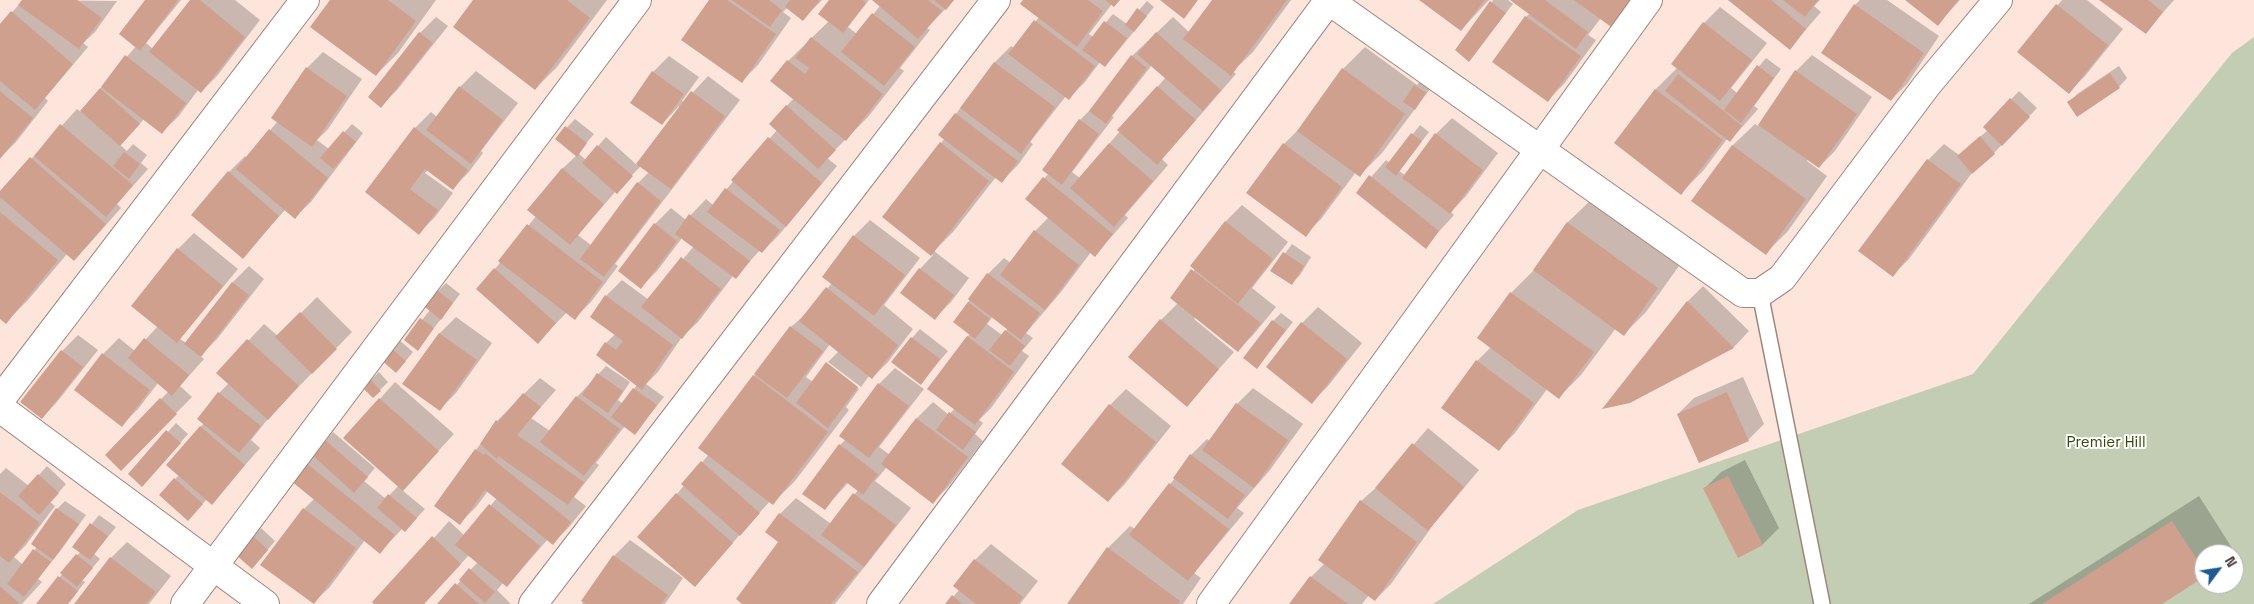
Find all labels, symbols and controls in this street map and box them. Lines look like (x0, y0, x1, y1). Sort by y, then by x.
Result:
park label: Premier Hill (2066, 434, 2146, 452)
north arrow (2194, 544, 2244, 594)
text: N (2221, 553, 2241, 570)

